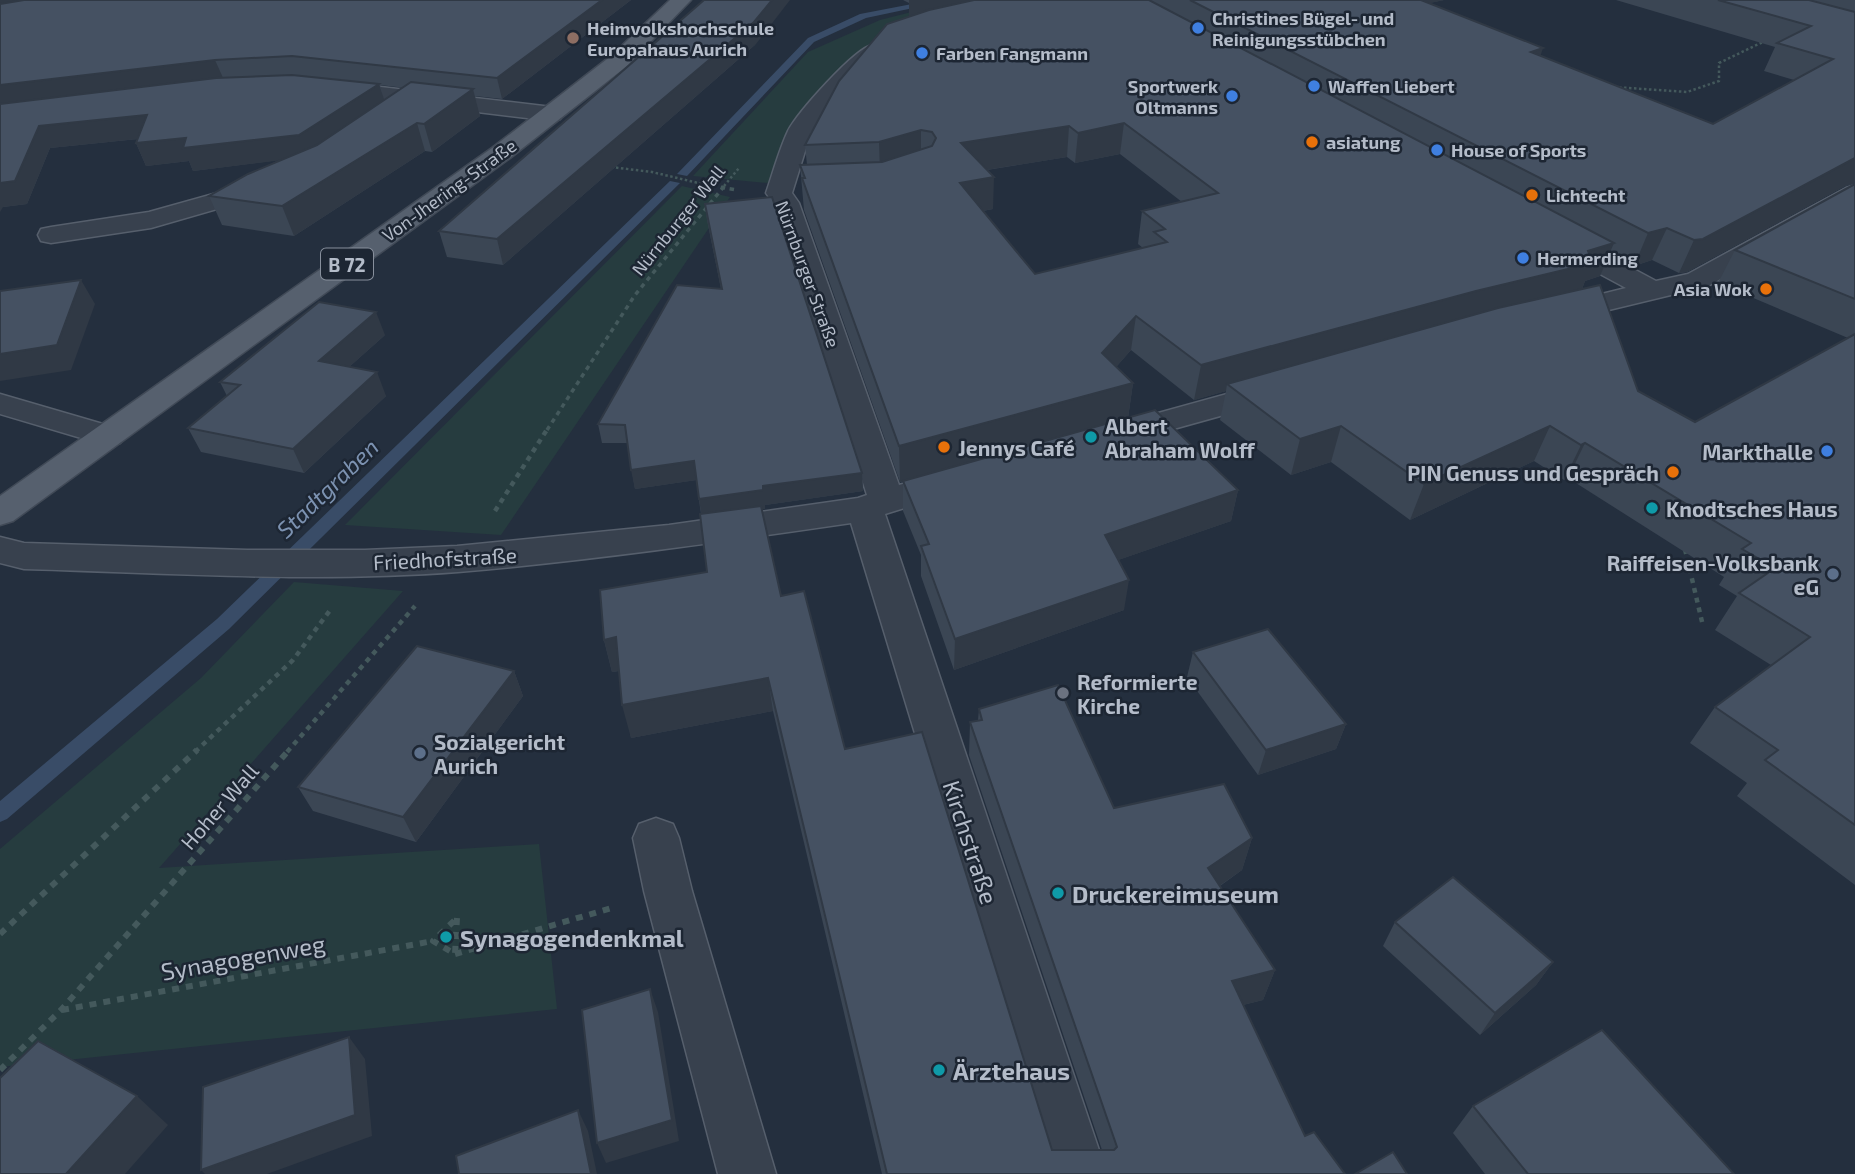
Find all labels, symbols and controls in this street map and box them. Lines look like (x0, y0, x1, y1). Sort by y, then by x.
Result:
place label: Christines Bügel- und Reinigungsstübchen (1212, 7, 1394, 50)
place label: Heimvolkshochschule Europahaus Aurich (587, 17, 774, 60)
marker: Christines Bügel- und Reinigungsstübchen (1190, 20, 1206, 36)
marker: Heimvolkshochschule Europahaus Aurich (565, 30, 581, 46)
place label: Farben Fangmann (936, 42, 1088, 64)
marker: Farben Fangmann (914, 45, 930, 61)
place label: Sportwerk Oltmanns (1128, 75, 1218, 118)
place label: Waffen Liebert (1328, 75, 1455, 97)
marker: Waffen Liebert (1306, 78, 1322, 94)
marker: Sportwerk Oltmanns (1224, 88, 1240, 104)
place label: asiatung (1326, 131, 1401, 153)
street label: Von-Jhering-Straße (378, 134, 520, 246)
marker: asiatung (1304, 134, 1320, 150)
place label: House of Sports (1451, 139, 1586, 161)
marker: House of Sports (1429, 142, 1445, 158)
street label: Nürnburger Wall (627, 160, 730, 280)
place label: Lichtecht (1546, 184, 1626, 206)
marker: Lichtecht (1524, 187, 1540, 203)
street label: Nürnburger Straße (771, 198, 845, 350)
place label: Hermerding (1537, 247, 1638, 269)
road number: B 72 (321, 248, 373, 280)
marker: Hermerding (1515, 250, 1531, 266)
place label: Asia Wok (1674, 278, 1752, 300)
marker: Asia Wok (1758, 281, 1774, 297)
place label: Albert Abraham Wolff (1105, 413, 1256, 462)
marker: Albert Abraham Wolff (1083, 429, 1099, 445)
water label: Stadtgraben (270, 433, 384, 543)
place label: Jennys Café (958, 435, 1075, 461)
marker: Jennys Café (936, 439, 952, 455)
place label: Markthalle (1702, 439, 1813, 464)
marker: Markthalle (1819, 443, 1835, 459)
place label: PIN Genuss und Gespräch (1407, 460, 1659, 485)
marker: PIN Genuss und Gespräch (1665, 464, 1681, 480)
place label: Knodtsches Haus (1666, 496, 1838, 521)
marker: Knodtsches Haus (1644, 500, 1660, 516)
street label: Friedhofstraße (372, 542, 518, 574)
place label: Raiffeisen-Volksbank eG (1607, 550, 1819, 599)
marker: Raiffeisen-Volksbank eG (1825, 566, 1841, 582)
place label: Reformierte Kirche (1077, 669, 1198, 718)
marker: Reformierte Kirche (1055, 685, 1071, 701)
place label: Sozialgericht Aurich (434, 729, 565, 778)
marker: Sozialgericht Aurich (412, 745, 428, 761)
street label: Hoher Wall (175, 757, 264, 854)
street label: Kirchstraße (937, 776, 1005, 908)
place label: Druckereimuseum (1072, 879, 1279, 908)
marker: Druckereimuseum (1050, 885, 1066, 901)
place label: Synagogendenkmal (460, 923, 684, 952)
street label: Synagogenweg (159, 928, 327, 986)
marker: Synagogendenkmal (438, 929, 454, 945)
place label: Ärztehaus (953, 1056, 1070, 1085)
marker: Ärztehaus (931, 1062, 947, 1078)

